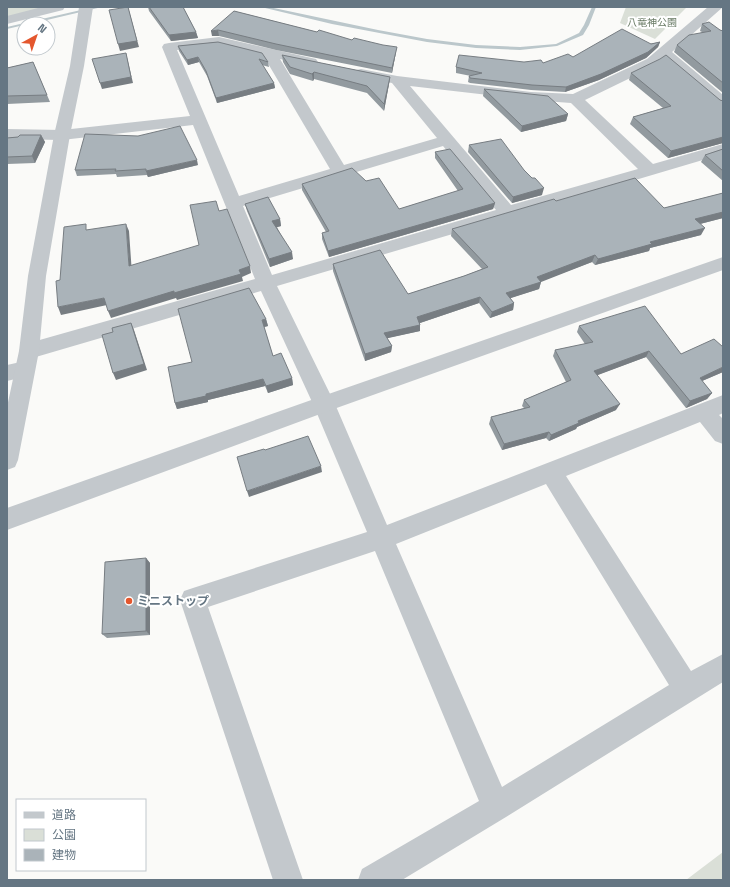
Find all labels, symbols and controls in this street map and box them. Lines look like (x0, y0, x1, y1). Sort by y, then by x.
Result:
north arrow (16, 16, 56, 56)
park label: 八竜神公園 (627, 16, 677, 29)
text: N (35, 21, 50, 36)
place label: ミニストップ (137, 593, 209, 609)
marker: ミニストップ (124, 596, 134, 606)
legend (16, 799, 146, 871)
text: 道路 (52, 807, 76, 823)
text: 公園 (52, 827, 76, 843)
text: 建物 (52, 847, 76, 863)

